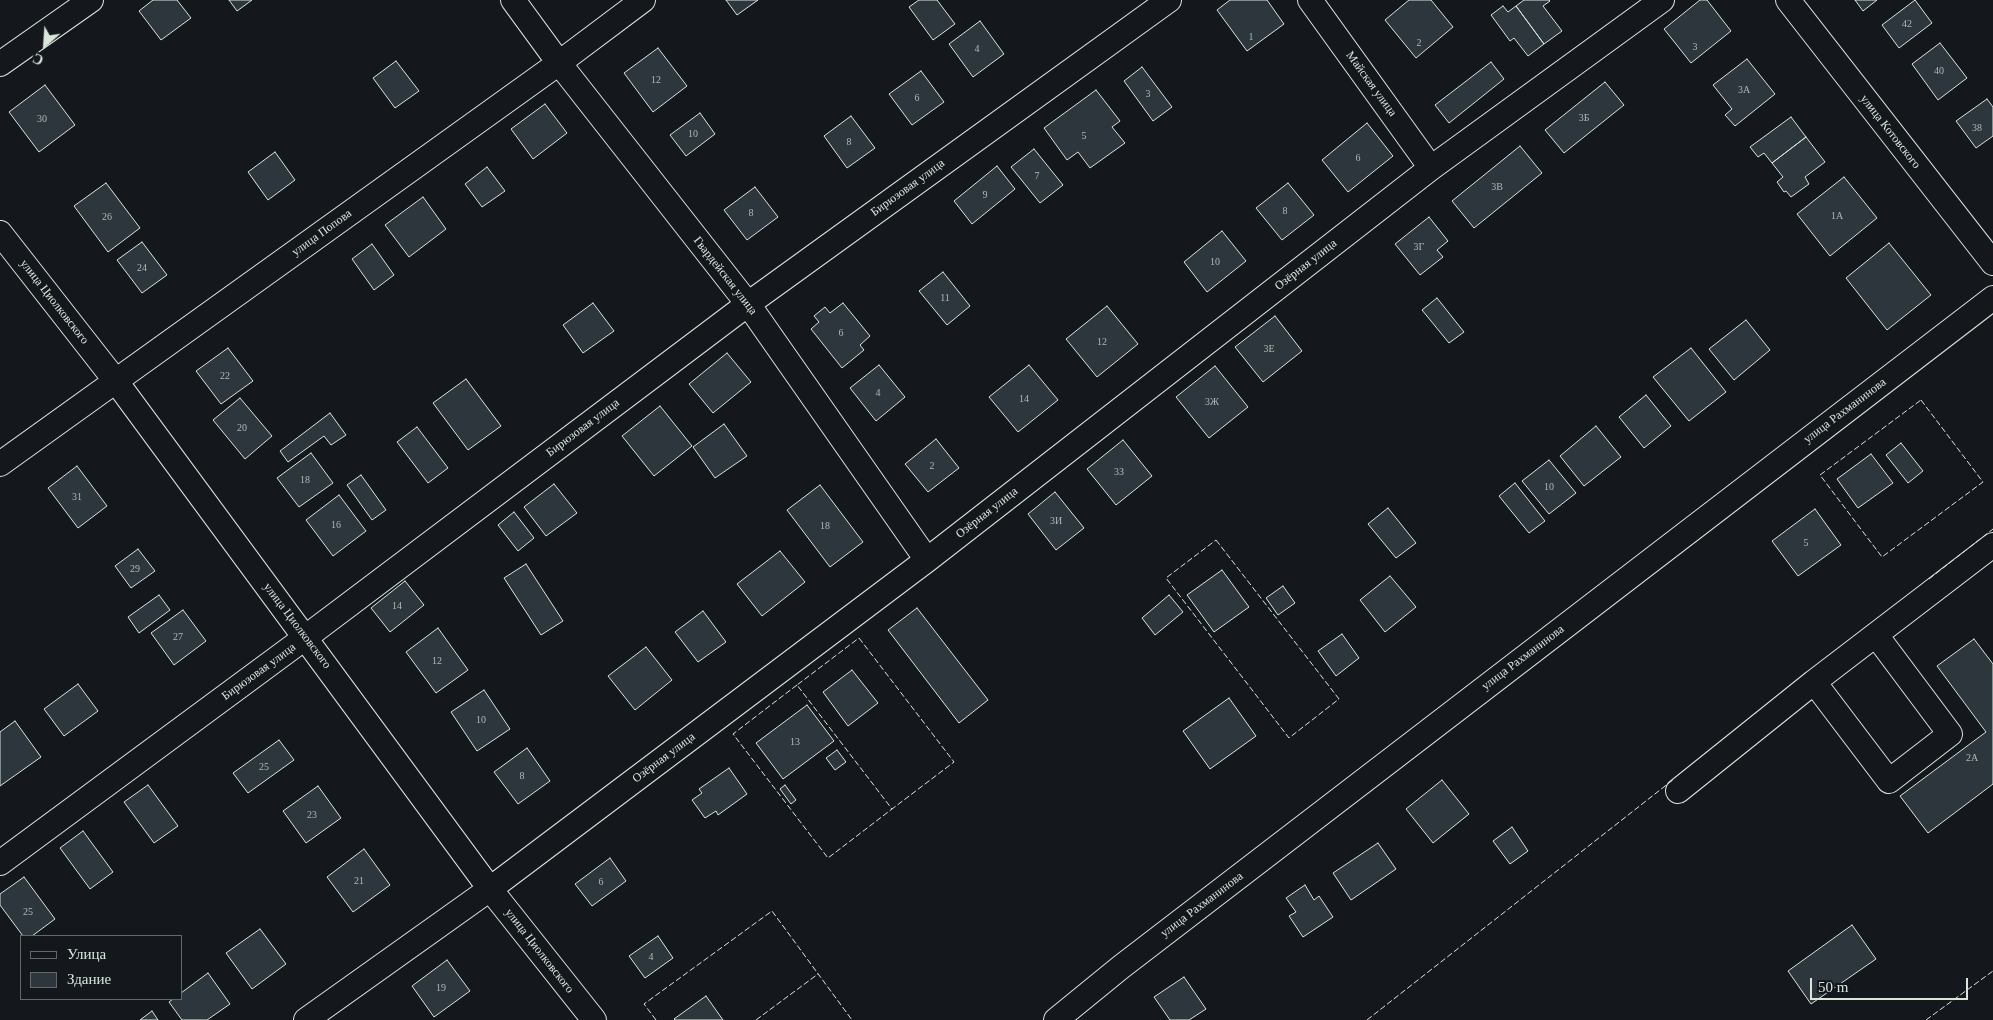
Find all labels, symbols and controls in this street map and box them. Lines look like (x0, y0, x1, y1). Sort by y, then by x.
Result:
house number: 42 (1902, 18, 1912, 30)
north arrow (20, 20, 70, 70)
house number: 1 (1248, 31, 1254, 43)
house number: 2 (1416, 37, 1422, 49)
house number: 3 (1692, 41, 1698, 53)
house number: 4 (974, 43, 980, 55)
street label: Майская улица (1343, 49, 1399, 119)
text: С (30, 50, 46, 68)
house number: 40 (1934, 65, 1944, 77)
house number: 12 (651, 74, 661, 86)
house number: 3А (1738, 84, 1750, 96)
house number: 3 (1146, 88, 1150, 100)
house number: 6 (914, 92, 920, 104)
street label: улица Котовского (1857, 92, 1923, 172)
house number: 3Б (1579, 112, 1589, 124)
house number: 30 (37, 113, 47, 125)
house number: 38 (1972, 122, 1982, 134)
house number: 10 (688, 128, 698, 140)
house number: 5 (1082, 130, 1086, 142)
house number: 8 (846, 136, 852, 148)
house number: 6 (1356, 152, 1360, 164)
street label: Бирюзовая улица (868, 156, 948, 220)
house number: 7 (1034, 170, 1040, 182)
house number: 3В (1491, 181, 1503, 193)
house number: 9 (982, 189, 988, 201)
house number: 8 (1282, 205, 1288, 217)
street label: улица Попова (289, 206, 355, 260)
house number: 8 (748, 207, 754, 219)
house number: 1А (1831, 210, 1843, 222)
house number: 26 (102, 211, 112, 223)
street label: Гвардейская улица (690, 234, 760, 318)
street label: Озёрная улица (1272, 236, 1340, 294)
house number: 3Г (1414, 241, 1424, 253)
house number: 10 (1210, 256, 1220, 268)
street label: улица Циолковского (16, 257, 92, 347)
house number: 24 (137, 262, 147, 274)
house number: 11 (940, 292, 950, 304)
house number: 6 (838, 327, 844, 339)
house number: 12 (1097, 336, 1107, 348)
house number: 3Е (1263, 343, 1275, 355)
house number: 22 (220, 370, 230, 382)
street label: улица Рахманинова (1801, 375, 1889, 447)
house number: 4 (876, 387, 880, 399)
house number: 14 (1019, 393, 1029, 405)
street label: Бирюзовая улица (544, 396, 622, 460)
house number: 3Ж (1205, 396, 1219, 408)
house number: 20 (237, 422, 247, 434)
house number: 2 (930, 460, 934, 472)
house number: 3З (1114, 466, 1124, 478)
house number: 18 (300, 474, 310, 486)
house number: 10 (1544, 481, 1554, 493)
street label: Озёрная улица (953, 484, 1021, 542)
house number: 31 (72, 491, 82, 503)
house number: 3И (1050, 515, 1062, 527)
house number: 16 (331, 519, 341, 531)
house number: 18 (820, 520, 830, 532)
house number: 5 (1804, 537, 1808, 549)
house number: 29 (130, 563, 140, 575)
street label: улица Циолковского (260, 580, 334, 672)
house number: 14 (392, 600, 402, 612)
street label: улица Рахманинова (1479, 622, 1567, 694)
house number: 27 (173, 631, 183, 643)
street label: Бирюзовая улица (219, 640, 299, 704)
house number: 12 (432, 655, 442, 667)
house number: 10 (476, 714, 486, 726)
street label: Озёрная улица (630, 730, 698, 786)
house number: 13 (790, 736, 800, 748)
house number: 2А (1966, 752, 1978, 764)
house number: 25 (259, 761, 269, 773)
house number: 8 (520, 770, 524, 782)
house number: 23 (307, 809, 317, 821)
street label: улица Рахманинова (1158, 869, 1246, 941)
house number: 21 (354, 875, 364, 887)
house number: 6 (598, 876, 604, 888)
house number: 25 (23, 906, 33, 918)
street label: улица Циолковского (501, 906, 577, 996)
legend (20, 935, 182, 1000)
text: Улица (67, 946, 106, 962)
house number: 4 (648, 951, 654, 963)
scale bar (1813, 968, 1970, 1000)
text: Здание (67, 971, 111, 987)
text: 50 m (1818, 979, 1848, 995)
house number: 19 (436, 982, 446, 994)

